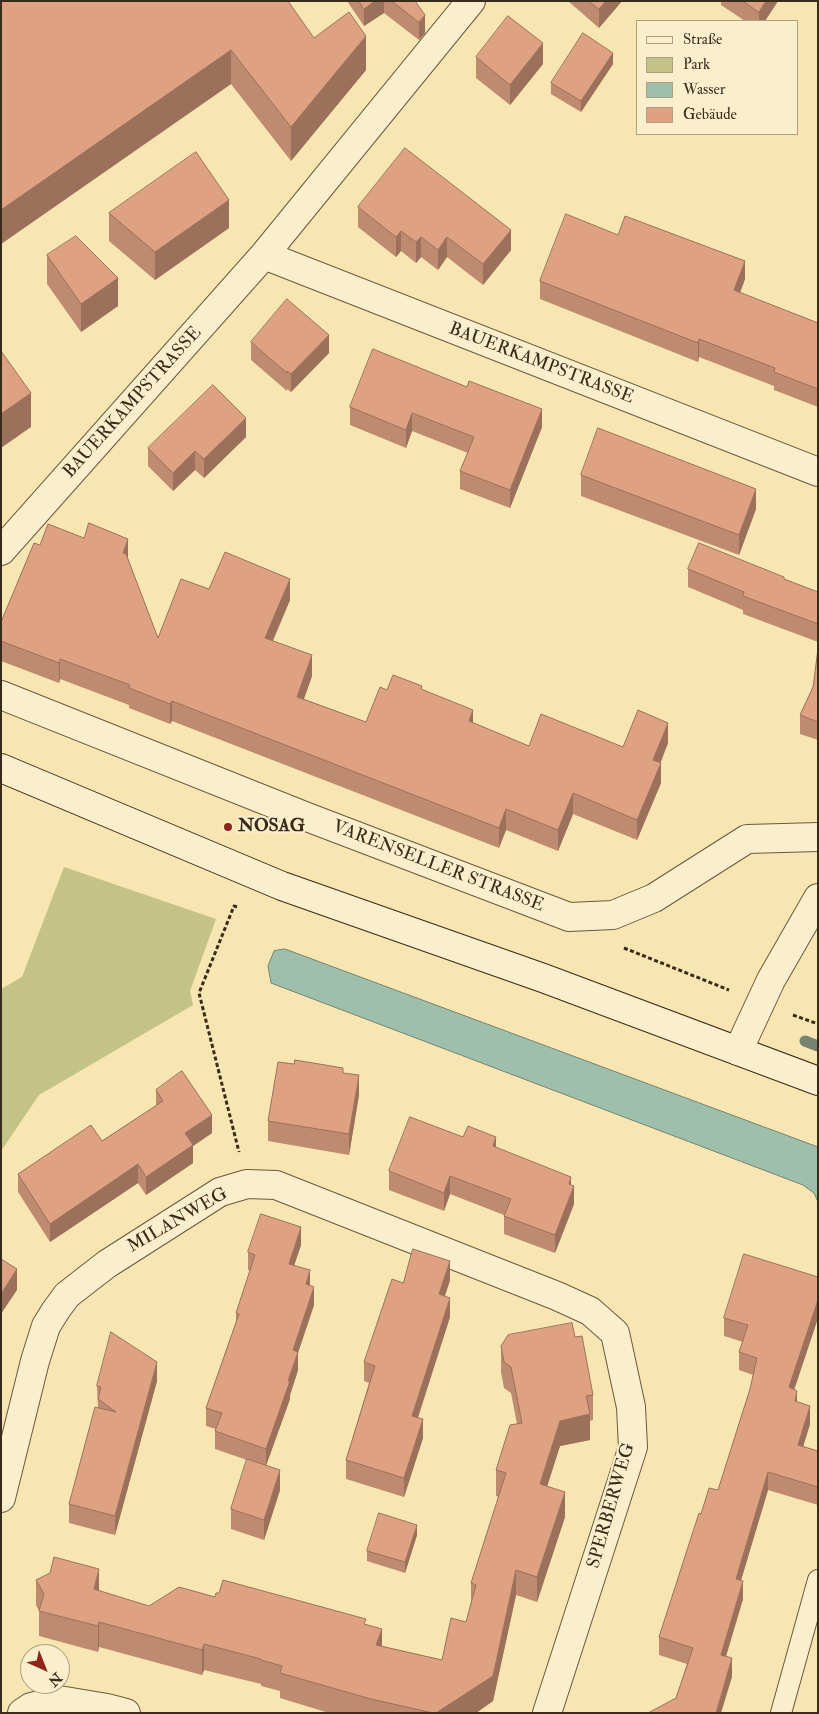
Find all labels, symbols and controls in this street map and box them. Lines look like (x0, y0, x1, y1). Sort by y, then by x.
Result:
legend (636, 20, 799, 135)
text: Straße (683, 30, 722, 49)
text: Park (683, 55, 710, 74)
text: Wasser (683, 80, 725, 99)
text: Gebäude (683, 105, 737, 124)
street label: BAUERKAMPSTRASSE (445, 319, 637, 409)
street label: BAUERKAMPSTRASSE (59, 323, 207, 483)
place label: NOSAG (238, 816, 305, 838)
street label: VARENSELLER STRASSE (329, 817, 547, 917)
marker: NOSAG (222, 821, 234, 833)
street label: MILANWEG (124, 1184, 232, 1258)
street label: SPERBERWEG (584, 1441, 640, 1571)
north arrow (20, 1644, 70, 1694)
text: N (45, 1669, 65, 1690)

